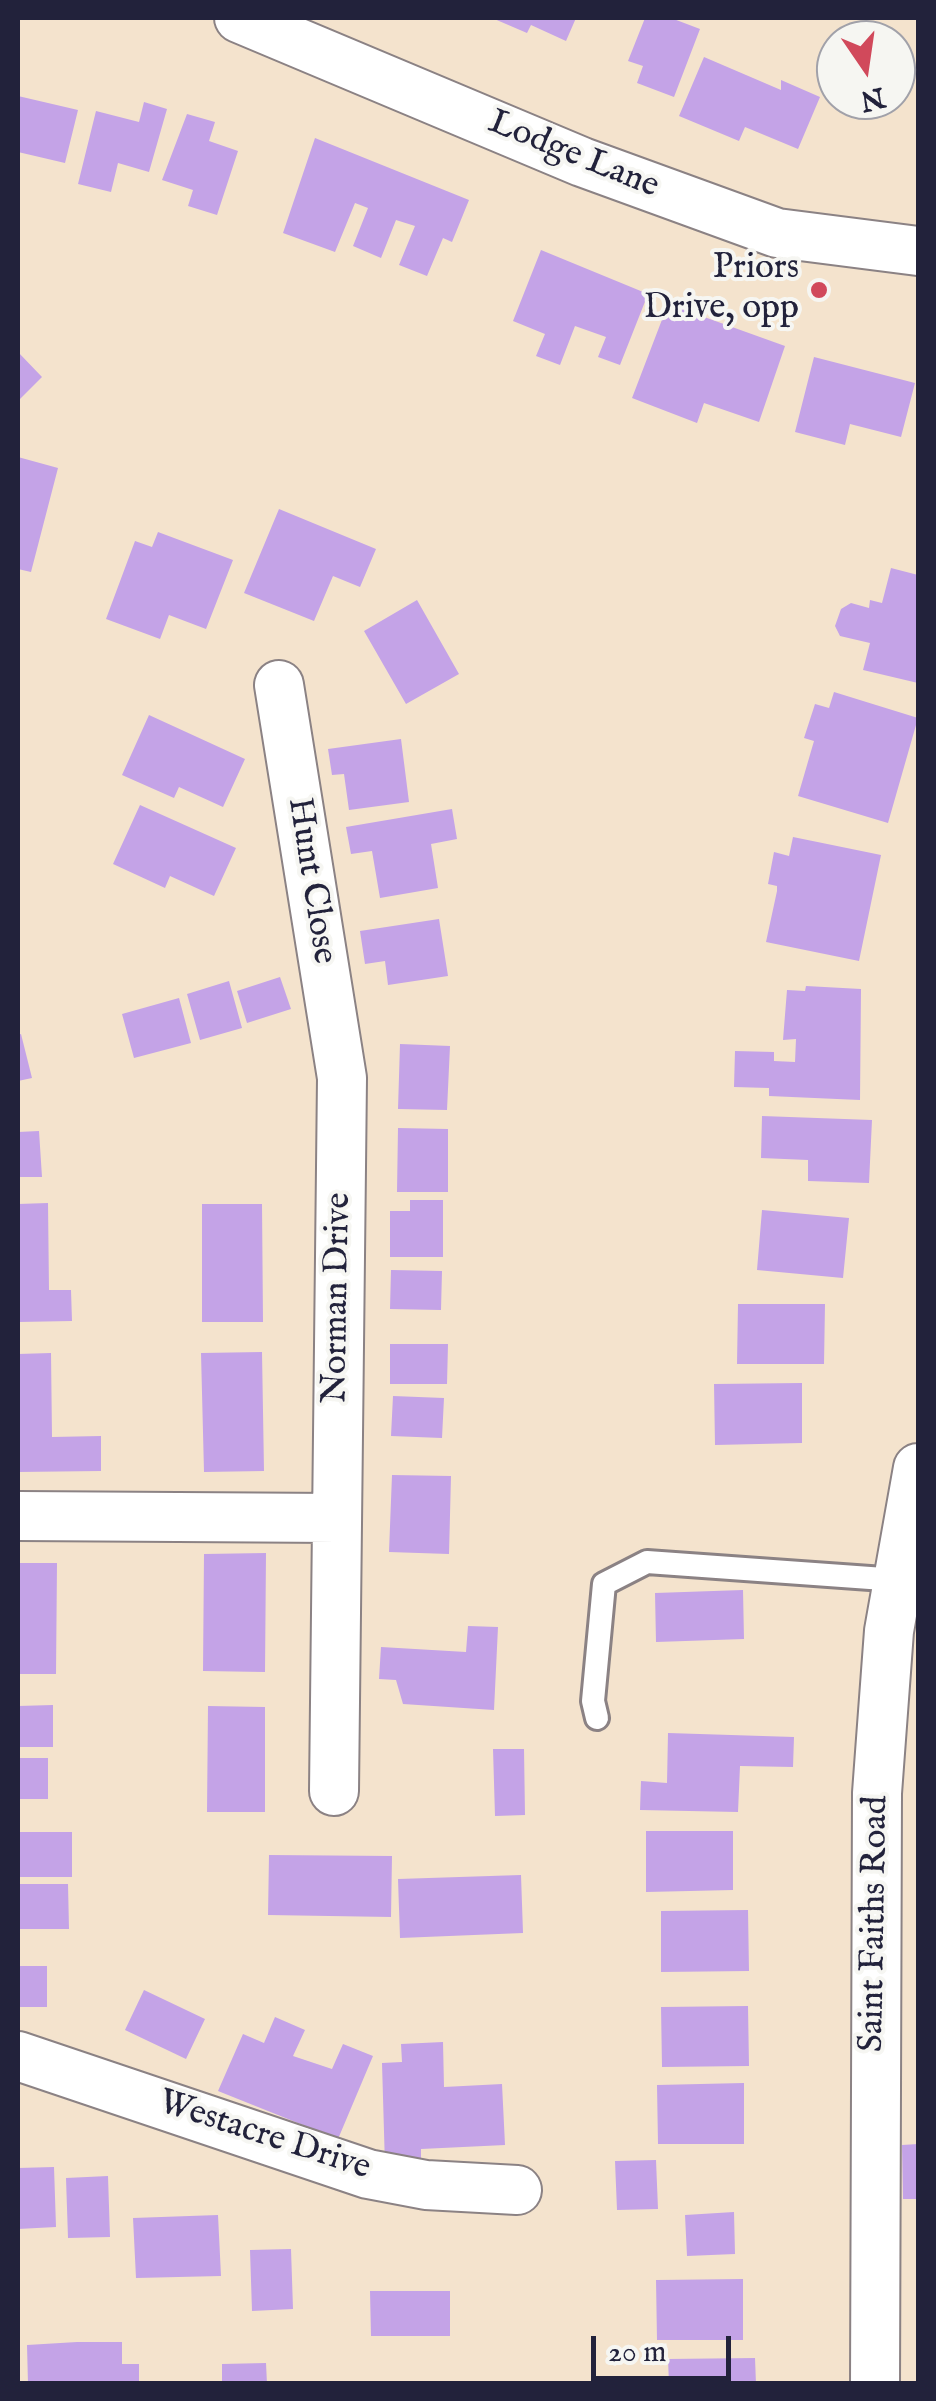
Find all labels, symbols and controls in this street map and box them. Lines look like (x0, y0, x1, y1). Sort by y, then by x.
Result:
north arrow (816, 20, 916, 120)
text: N (857, 78, 888, 118)
street label: Lodge Lane (482, 103, 664, 209)
place label: Priors Drive, opp (644, 249, 799, 331)
marker: Priors Drive, opp (808, 279, 830, 301)
street label: Hunt Close (276, 795, 344, 967)
street label: Norman Drive (316, 1192, 362, 1404)
street label: Saint Faiths Road (853, 1795, 899, 2053)
street label: Westacre Drive (153, 2083, 375, 2191)
scale bar (596, 2316, 736, 2378)
text: 20 m (608, 2334, 667, 2372)

